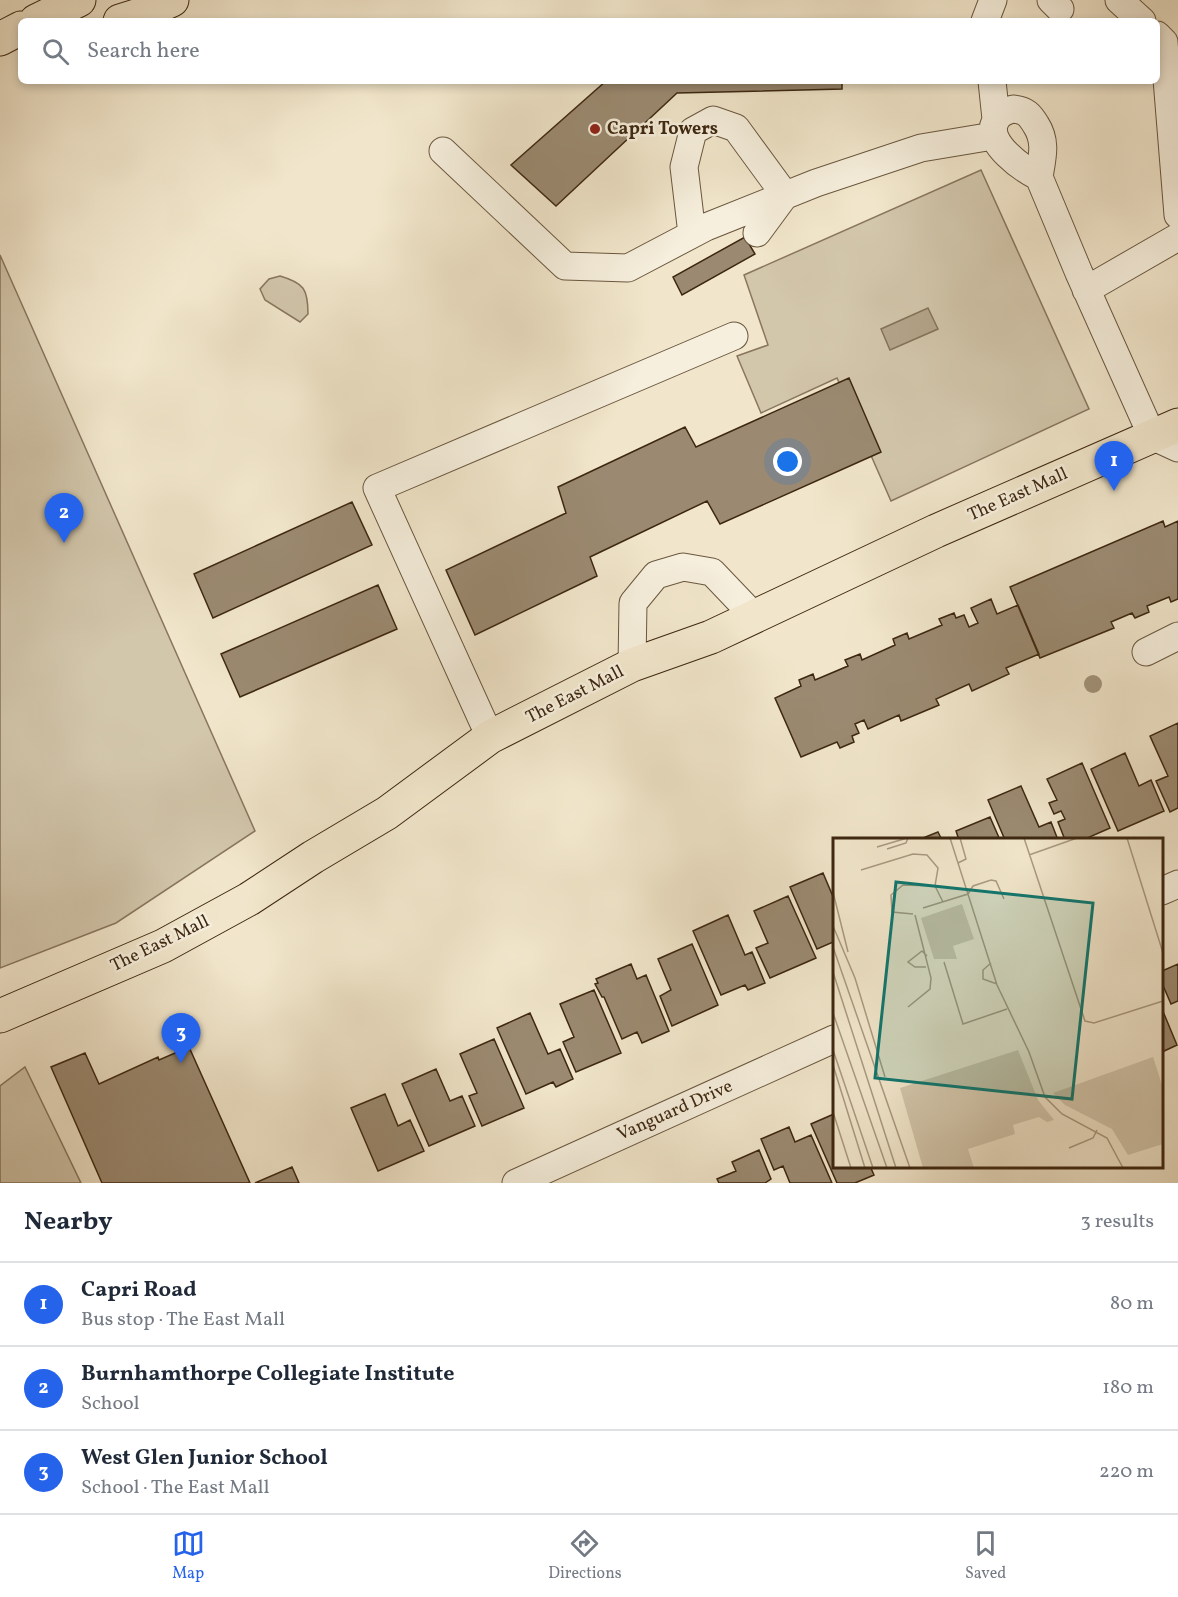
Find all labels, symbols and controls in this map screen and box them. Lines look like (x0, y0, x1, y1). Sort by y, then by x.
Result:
search box (18, 18, 1160, 84)
icon: search (39, 35, 72, 68)
text: Search here (87, 36, 200, 67)
place label: Capri Towers (607, 117, 718, 142)
marker: Capri Towers (588, 122, 602, 136)
pin: 1 (1094, 442, 1134, 491)
your location (773, 447, 802, 476)
street label: The East Mall (964, 462, 1072, 528)
pin: 2 (44, 494, 84, 543)
street label: The East Mall (522, 660, 628, 730)
inset map (833, 838, 1163, 1168)
street label: The East Mall (106, 909, 214, 979)
pin: 3 (162, 1014, 201, 1063)
street label: Vanguard Drive (613, 1074, 737, 1148)
text: Nearby (24, 1204, 113, 1240)
text: 3 results (1080, 1208, 1154, 1236)
text: Capri Road (81, 1275, 197, 1306)
text: 1 (39, 1290, 48, 1318)
text: 80 m (1110, 1290, 1154, 1318)
text: Bus stop · The East Mall (81, 1306, 285, 1334)
text: Burnhamthorpe Collegiate Institute (81, 1359, 454, 1390)
text: 2 (38, 1374, 49, 1402)
text: 180 m (1102, 1374, 1154, 1402)
text: School (81, 1390, 139, 1418)
text: West Glen Junior School (81, 1443, 328, 1474)
text: 3 (38, 1458, 49, 1486)
text: 220 m (1099, 1458, 1154, 1486)
text: School · The East Mall (81, 1474, 270, 1502)
tab: Map (172, 1527, 205, 1585)
tab: Directions (548, 1527, 622, 1585)
tab: Saved (965, 1527, 1006, 1585)

